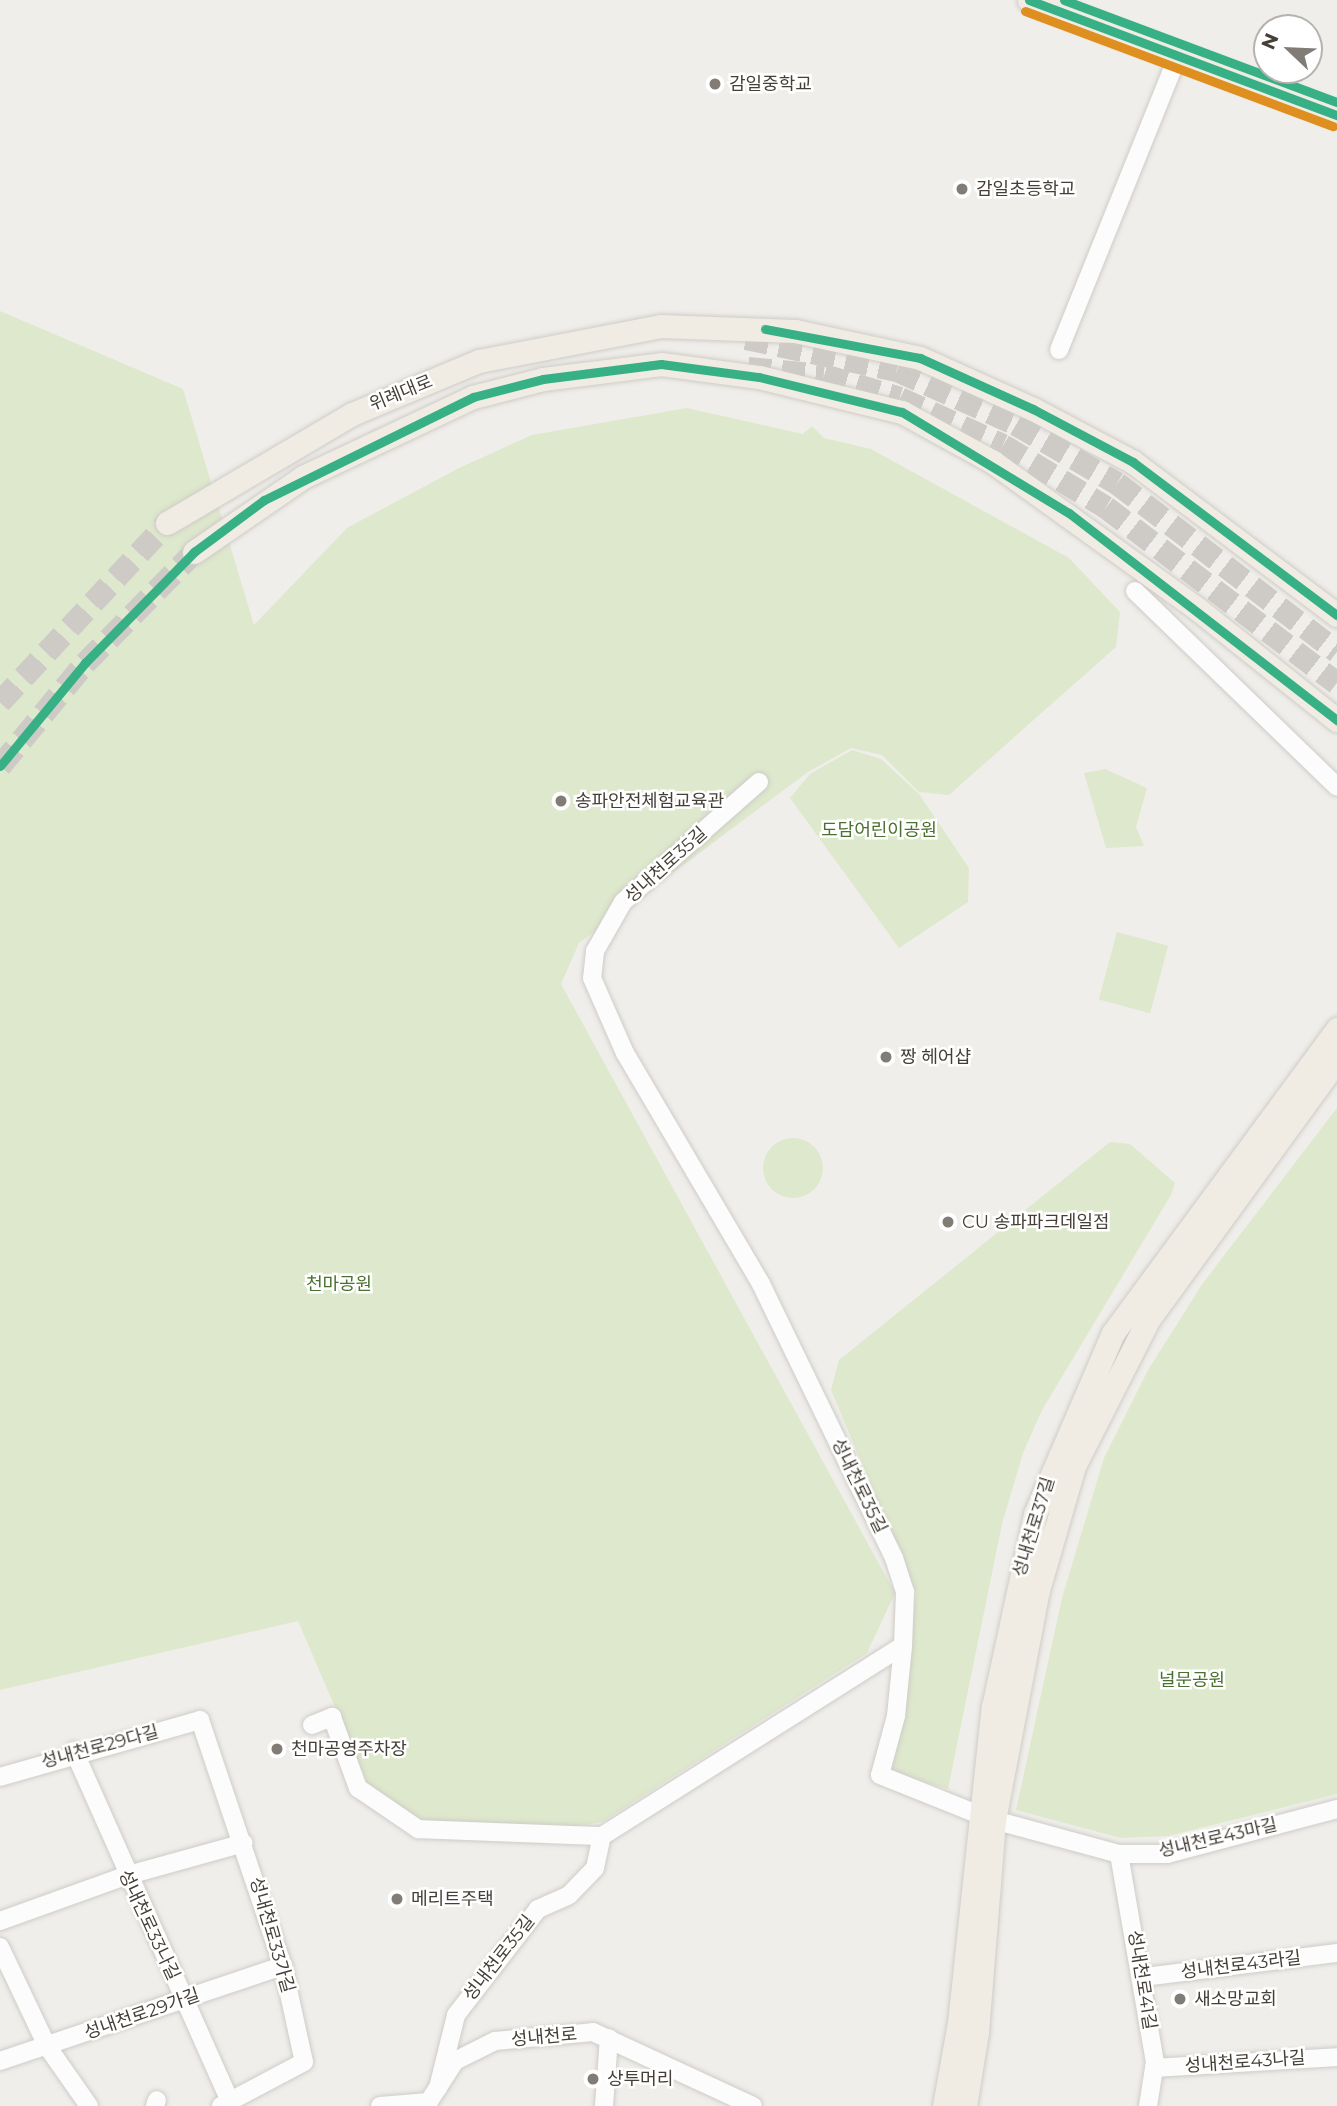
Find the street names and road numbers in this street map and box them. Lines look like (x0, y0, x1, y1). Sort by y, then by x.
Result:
street label: 위례대로 (366, 371, 436, 415)
street label: 성내천로35길 (621, 823, 711, 907)
street label: 성내천로35길 (827, 1435, 891, 1537)
street label: 성내천로37길 (1009, 1474, 1059, 1580)
street label: 성내천로29다길 (39, 1721, 161, 1773)
street label: 성내천로43마길 (1157, 1814, 1279, 1862)
street label: 성내천로33나길 (114, 1866, 184, 1984)
street label: 성내천로33가길 (245, 1875, 299, 1995)
street label: 성내천로35길 (459, 1911, 539, 2005)
street label: 성내천로41길 (1123, 1929, 1161, 2031)
street label: 성내천로43라길 (1180, 1947, 1302, 1983)
street label: 성내천로29가길 (81, 1984, 203, 2044)
street label: 성내천로 (510, 2023, 578, 2051)
street label: 성내천로43나길 (1184, 2047, 1306, 2077)

